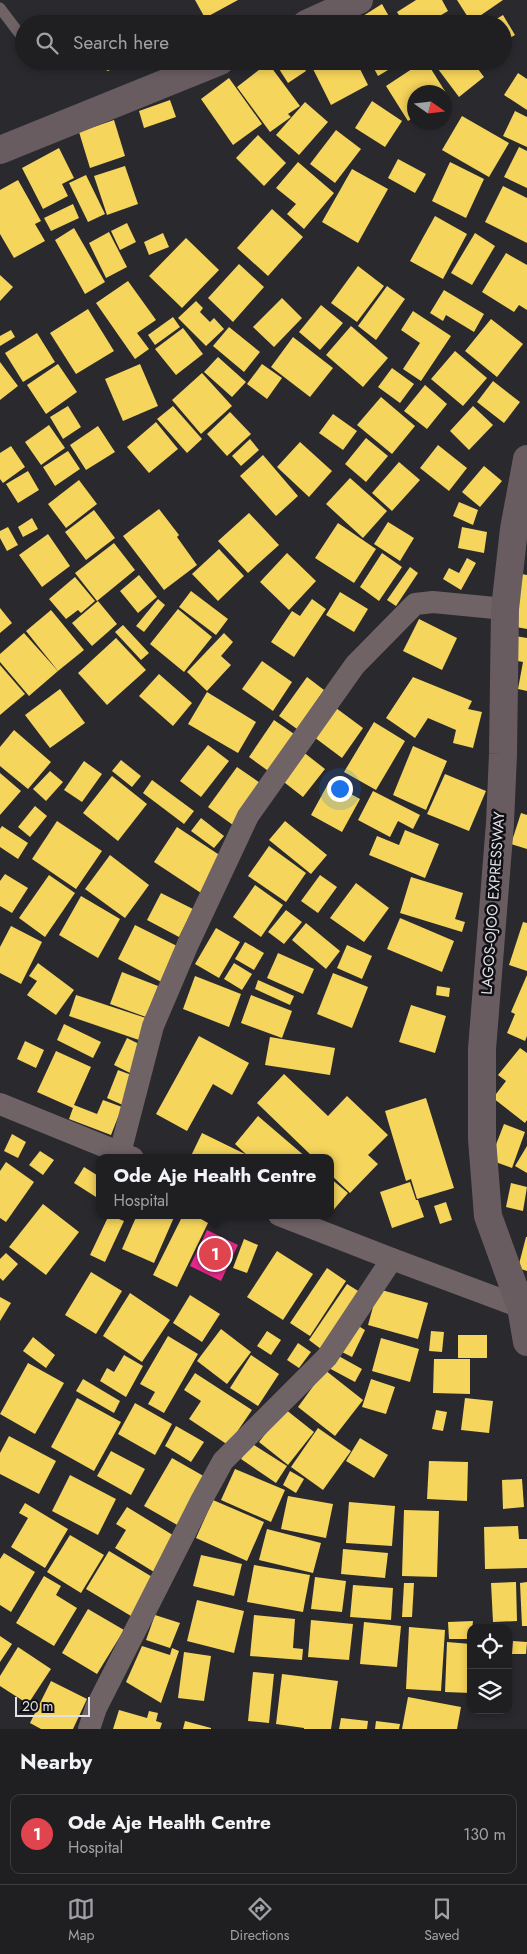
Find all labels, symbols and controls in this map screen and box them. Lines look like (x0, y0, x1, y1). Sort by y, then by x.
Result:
search box (15, 15, 512, 70)
icon: search (33, 29, 61, 57)
text: Search here (73, 29, 169, 56)
north arrow (407, 85, 452, 130)
your location (327, 776, 353, 802)
street label: LAGOS-OJOO EXPRESSWAY (476, 810, 510, 995)
popup (96, 1154, 334, 1219)
text: Ode Aje Health Centre (114, 1162, 316, 1189)
text: Hospital (114, 1189, 169, 1212)
pin: 1 (199, 1235, 231, 1273)
map controls (467, 1624, 512, 1714)
button: locate (467, 1624, 512, 1669)
button: layers (467, 1669, 512, 1714)
scale bar (15, 1694, 90, 1717)
text: 20 m (22, 1696, 54, 1716)
text: Nearby (20, 1747, 92, 1777)
text: Ode Aje Health Centre (68, 1809, 271, 1836)
text: 1 (33, 1823, 41, 1846)
text: 130 m (463, 1823, 506, 1846)
text: Hospital (68, 1836, 123, 1859)
tab: Map (67, 1895, 95, 1945)
tab: Directions (230, 1895, 289, 1945)
tab: Saved (424, 1895, 460, 1945)

